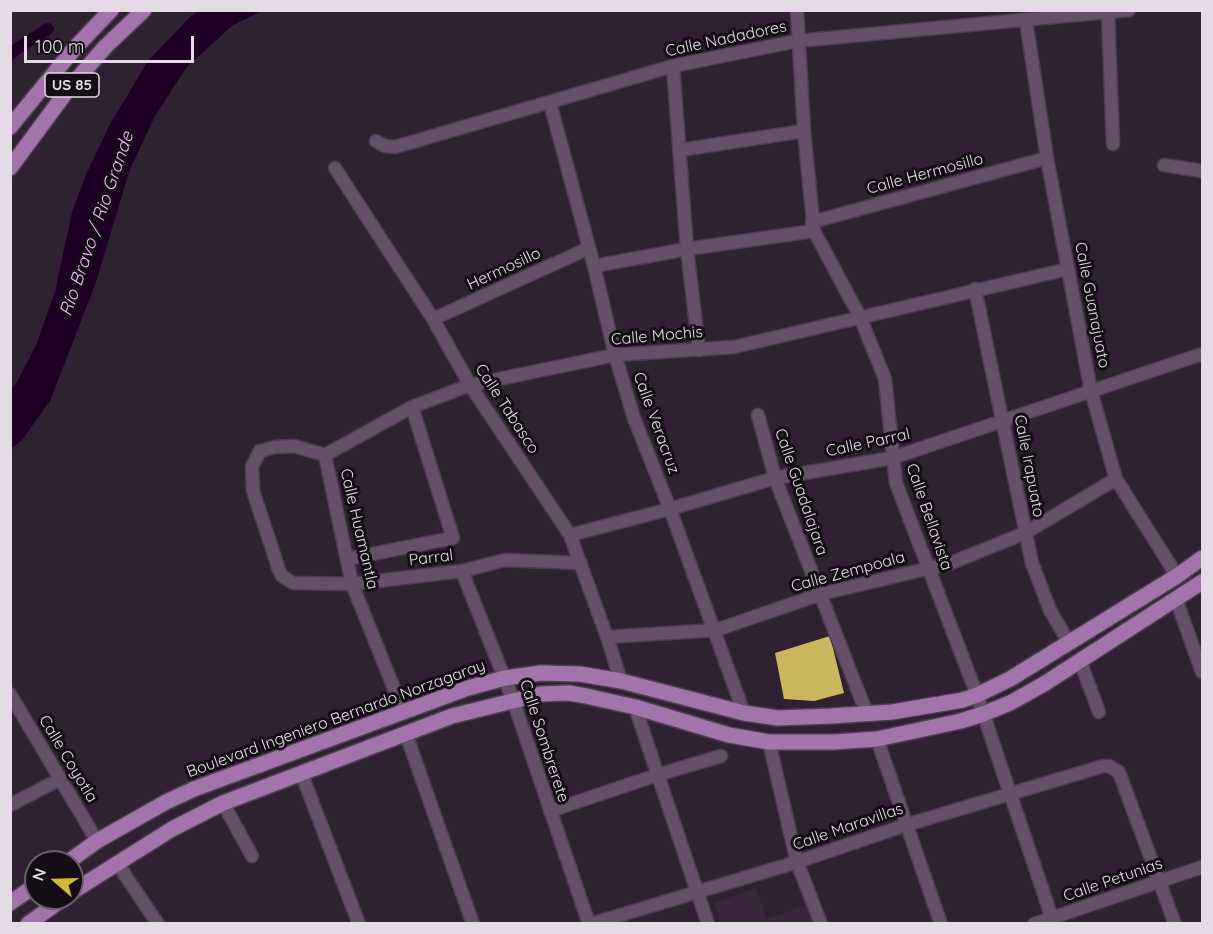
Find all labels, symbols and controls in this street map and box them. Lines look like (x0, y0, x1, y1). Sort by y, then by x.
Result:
street label: Calle Nadadores (664, 17, 788, 61)
scale bar (27, 24, 196, 62)
text: 100 m (35, 35, 84, 58)
road number: US 85 (45, 73, 99, 97)
water label: Río Bravo / Rio Grande (55, 129, 139, 319)
street label: Calle Hermosillo (865, 149, 985, 199)
street label: Calle Guanajuato (1070, 240, 1114, 370)
street label: Hermosillo (464, 244, 544, 294)
street label: Calle Mochis (610, 322, 704, 350)
street label: Calle Tabasco (471, 360, 543, 458)
street label: Calle Veracruz (629, 369, 683, 477)
street label: Calle Irapuato (1010, 413, 1048, 519)
street label: Calle Parral (824, 425, 912, 461)
street label: Calle Guadalajara (770, 426, 832, 558)
street label: Calle Bellavista (902, 461, 956, 573)
street label: Calle Huamantla (336, 467, 382, 591)
street label: Parral (408, 546, 454, 570)
street label: Calle Zempoala (789, 548, 907, 596)
street label: Boulevard Ingeniero Bernardo Norzagaray (184, 656, 488, 782)
street label: Calle Sombrerete (515, 677, 573, 805)
street label: Calle Coyotla (34, 712, 102, 806)
street label: Calle Maravillas (790, 799, 906, 855)
north arrow (24, 850, 84, 910)
street label: Calle Petunias (1061, 854, 1165, 906)
text: N (28, 866, 50, 883)

